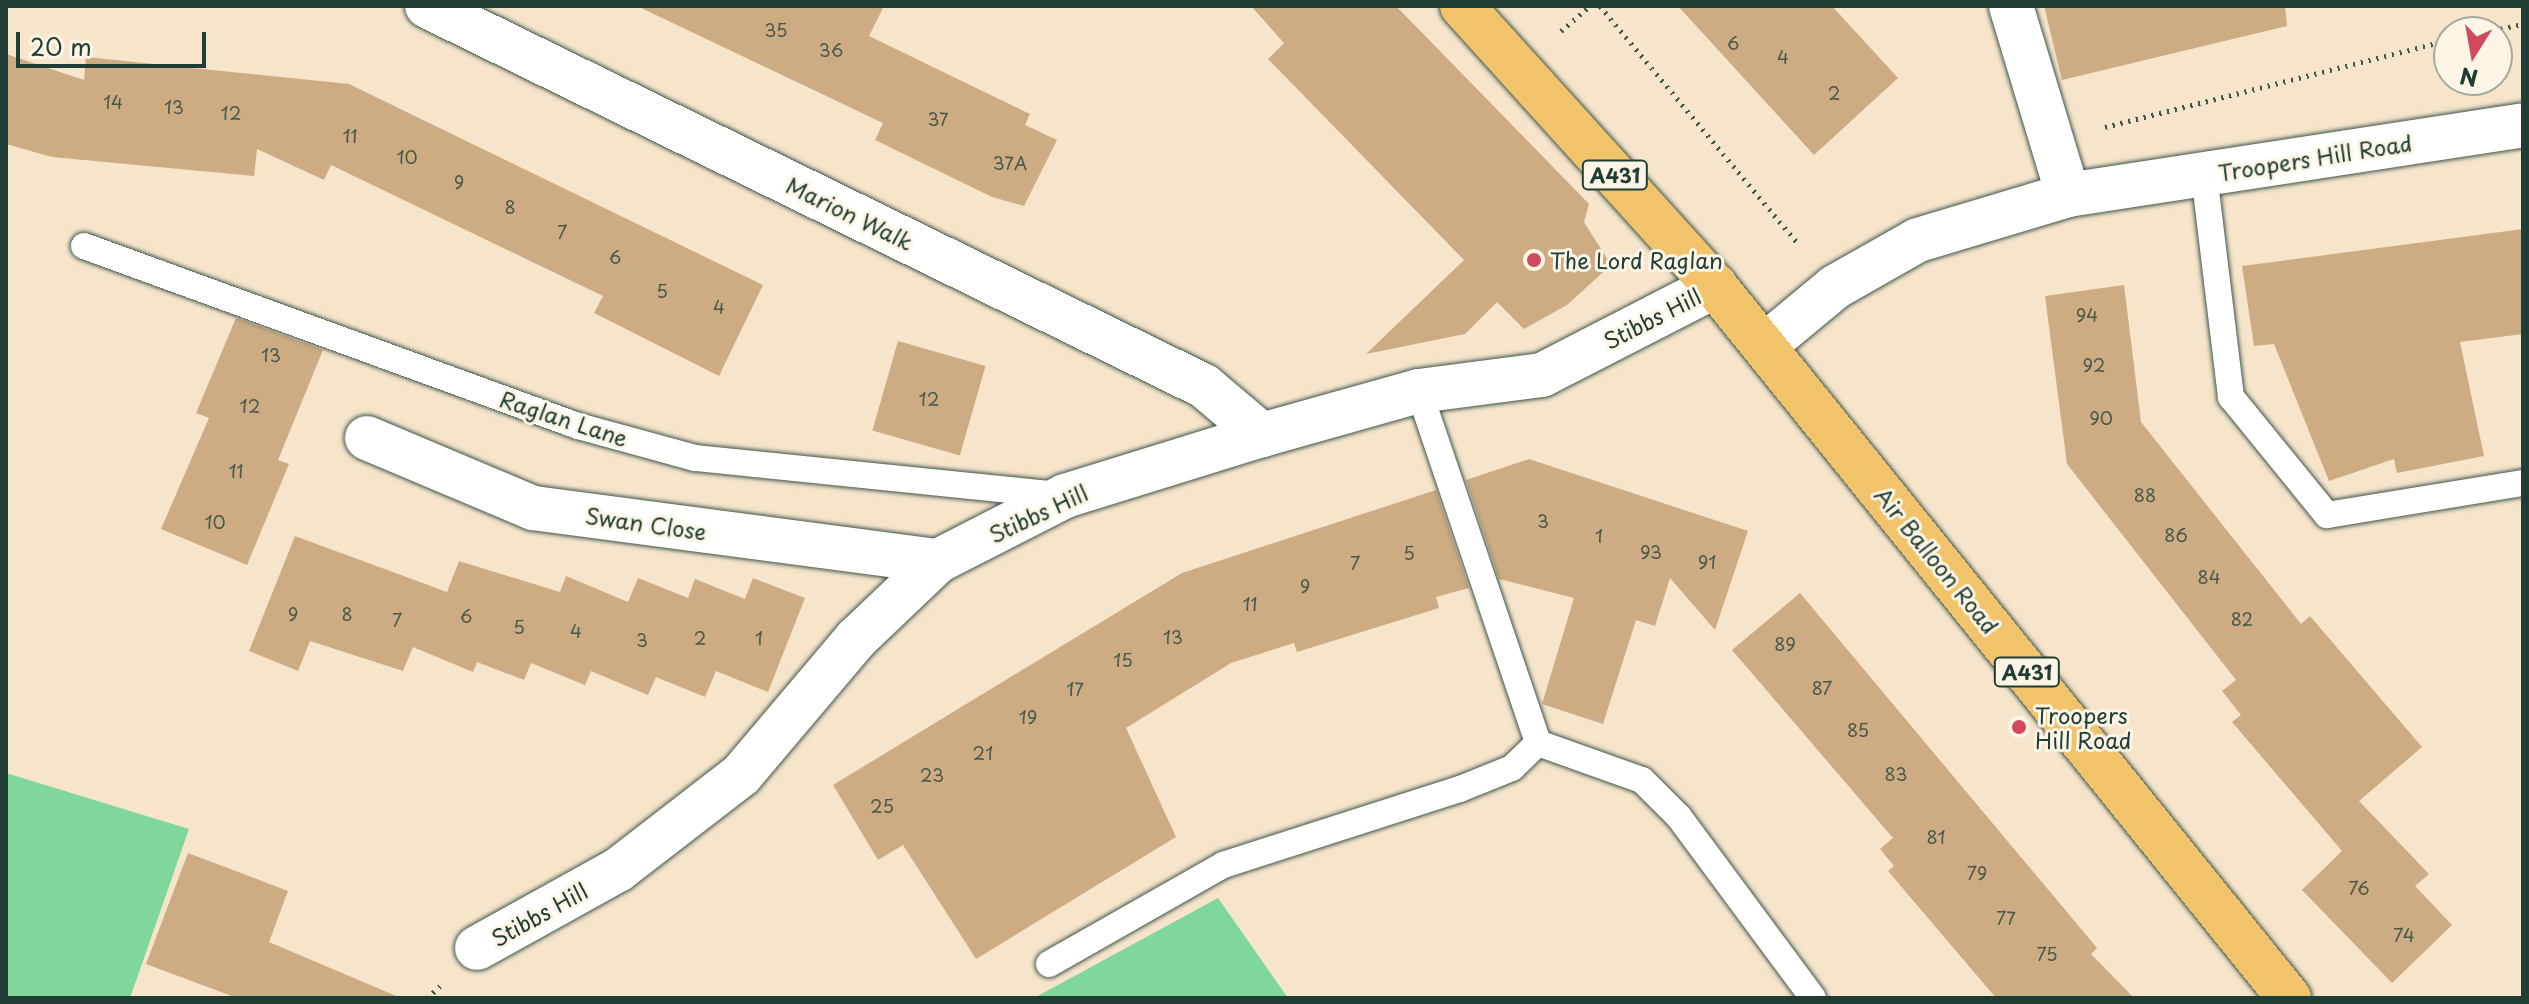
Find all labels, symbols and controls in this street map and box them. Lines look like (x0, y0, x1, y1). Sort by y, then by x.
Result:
scale bar (20, 16, 210, 66)
north arrow (2433, 16, 2513, 96)
house number: 35 (764, 19, 788, 41)
text: 20 m (30, 28, 92, 64)
house number: 6 (1727, 32, 1739, 54)
house number: 36 (819, 39, 843, 61)
house number: 4 (1777, 46, 1789, 68)
text: N (2457, 60, 2480, 96)
house number: 2 (1828, 82, 1840, 104)
house number: 14 (103, 91, 123, 113)
house number: 13 (164, 96, 184, 118)
house number: 12 (221, 102, 241, 124)
house number: 37 (927, 108, 949, 130)
house number: 11 (342, 125, 358, 147)
street label: Troopers Hill Road (2216, 129, 2414, 185)
house number: 10 (396, 146, 418, 168)
house number: 37A (993, 152, 1027, 174)
road number: A431 (1581, 159, 1649, 191)
house number: 9 (454, 171, 464, 193)
street label: Marion Walk (782, 171, 918, 255)
house number: 8 (504, 196, 516, 218)
house number: 7 (557, 221, 567, 243)
house number: 6 (609, 246, 621, 268)
place label: The Lord Raglan (1550, 247, 1725, 273)
marker: The Lord Raglan (1525, 251, 1543, 269)
house number: 5 (656, 280, 668, 302)
street label: Stibbs Hill (1598, 282, 1706, 354)
house number: 4 (713, 296, 725, 318)
house number: 94 (2076, 304, 2098, 326)
house number: 13 (261, 344, 281, 366)
house number: 92 (2083, 354, 2105, 376)
street label: Raglan Lane (497, 385, 631, 451)
house number: 12 (919, 388, 939, 410)
house number: 12 (240, 395, 260, 417)
house number: 90 (2089, 407, 2113, 429)
house number: 11 (228, 460, 244, 482)
street label: Stibbs Hill (984, 478, 1092, 548)
street label: Air Balloon Road (1871, 482, 2003, 638)
house number: 88 (2134, 484, 2156, 506)
street label: Swan Close (584, 501, 708, 545)
house number: 3 (1537, 510, 1549, 532)
house number: 10 (204, 511, 226, 533)
house number: 86 (2164, 524, 2188, 546)
house number: 1 (1595, 525, 1603, 547)
house number: 93 (1640, 541, 1662, 563)
house number: 5 (1403, 542, 1415, 564)
house number: 91 (1698, 551, 1716, 573)
house number: 7 (1350, 552, 1360, 574)
house number: 84 (2197, 566, 2221, 588)
house number: 9 (1300, 575, 1310, 597)
house number: 11 (1242, 593, 1258, 615)
house number: 9 (288, 603, 298, 625)
house number: 8 (341, 603, 353, 625)
house number: 6 (460, 605, 472, 627)
house number: 82 (2231, 608, 2253, 630)
house number: 7 (392, 609, 402, 631)
house number: 5 (513, 616, 525, 638)
house number: 4 (570, 620, 582, 642)
house number: 13 (1163, 626, 1183, 648)
house number: 2 (694, 627, 706, 649)
house number: 1 (755, 627, 763, 649)
house number: 3 (636, 629, 648, 651)
house number: 89 (1774, 633, 1796, 655)
house number: 15 (1113, 649, 1133, 671)
road number: A431 (1993, 656, 2061, 688)
house number: 87 (1812, 677, 1832, 699)
house number: 17 (1066, 678, 1084, 700)
place label: Troopers Hill Road (2035, 701, 2131, 752)
house number: 19 (1019, 706, 1037, 728)
marker: Troopers Hill Road (2010, 718, 2028, 736)
house number: 85 (1847, 719, 1869, 741)
house number: 21 (973, 742, 993, 764)
house number: 83 (1885, 763, 1907, 785)
house number: 23 (920, 764, 944, 786)
house number: 25 (870, 795, 894, 817)
house number: 81 (1926, 826, 1946, 848)
house number: 79 (1967, 862, 1987, 884)
street label: Stibbs Hill (486, 877, 592, 951)
house number: 76 (2348, 877, 2370, 899)
house number: 77 (1996, 907, 2016, 929)
house number: 74 (2393, 924, 2415, 946)
house number: 75 (2037, 943, 2057, 965)

